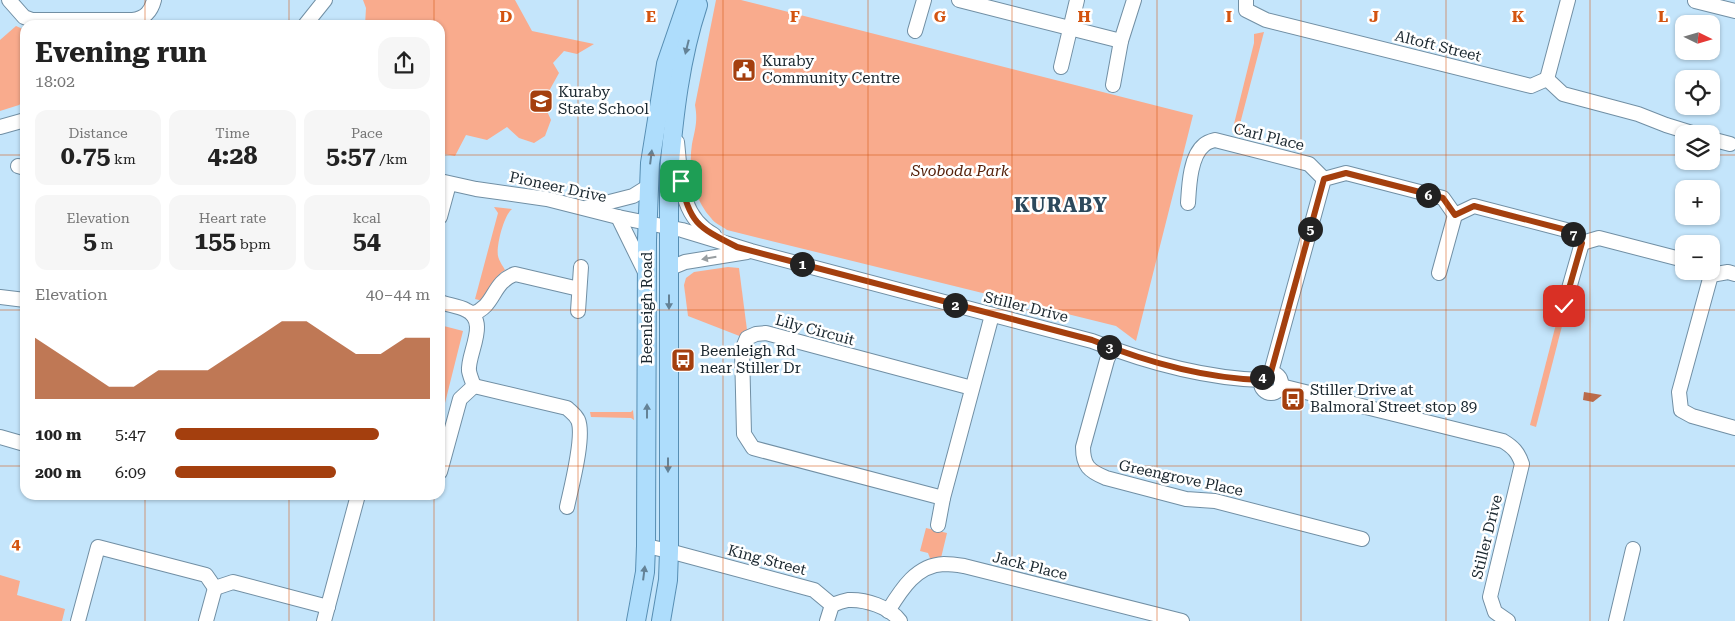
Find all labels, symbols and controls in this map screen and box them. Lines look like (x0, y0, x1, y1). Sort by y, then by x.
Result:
text: D (500, 7, 513, 26)
text: E (646, 7, 656, 26)
text: F (790, 7, 800, 26)
text: G (934, 7, 947, 26)
text: H (1077, 7, 1091, 26)
text: I (1226, 7, 1232, 26)
text: J (1369, 7, 1379, 26)
text: K (1512, 7, 1525, 26)
text: L (1658, 7, 1668, 26)
north arrow (1675, 15, 1720, 60)
map controls (1675, 15, 1720, 280)
street label: Altoft Street (1393, 27, 1483, 66)
text: Evening run (35, 36, 207, 69)
button: share (378, 37, 430, 89)
one-way arrow (683, 39, 691, 54)
place label: Kuraby Community Centre (762, 52, 900, 87)
public building icon: Kuraby Community Centre (731, 57, 757, 83)
button: locate (1675, 70, 1720, 115)
text: 18:02 (35, 72, 75, 91)
place label: Kuraby State School (558, 83, 649, 118)
school or university icon: Kuraby State School (528, 88, 554, 114)
street label: Carl Place (1232, 120, 1306, 154)
text: Distance (69, 125, 128, 141)
text: Time (215, 125, 250, 141)
text: Pace (351, 125, 383, 141)
button: layers (1675, 125, 1720, 170)
text: 0.75 (61, 141, 111, 170)
text: 4:28 (208, 141, 257, 170)
text: 5:57 (326, 141, 376, 170)
one-way arrow (647, 149, 655, 165)
text: km (111, 151, 136, 167)
text: /km (376, 151, 408, 167)
pin (660, 160, 702, 202)
park label: Svoboda Park (910, 162, 1010, 180)
icon: arrive (667, 167, 695, 195)
street label: Pioneer Drive (508, 168, 608, 206)
button: + (1675, 180, 1720, 225)
pin: 6 (1416, 182, 1440, 208)
text: 6 (1425, 187, 1432, 203)
district label: KURABY (1014, 193, 1108, 217)
text: Elevation (66, 210, 130, 226)
text: Heart rate (199, 210, 266, 226)
text: kcal (353, 210, 381, 226)
pin: 5 (1298, 216, 1322, 242)
text: 5 (1307, 221, 1314, 237)
pin: 7 (1560, 222, 1586, 246)
text: 5 (83, 226, 97, 255)
text: 155 (194, 226, 236, 255)
text: 54 (353, 226, 381, 255)
text: 7 (1570, 226, 1577, 242)
button: − (1675, 235, 1720, 280)
text: m (97, 236, 113, 252)
text: bpm (236, 236, 271, 252)
street label: Beenleigh Road (638, 251, 656, 364)
pin: 1 (790, 252, 814, 276)
one-way arrow (701, 255, 717, 263)
text: 1 (799, 256, 806, 272)
text: Elevation (35, 285, 108, 304)
text: 40–44 m (366, 285, 430, 304)
pin (1543, 285, 1585, 327)
street label: Stiller Drive (982, 288, 1070, 326)
pin: 2 (942, 292, 968, 318)
icon: check (1550, 292, 1578, 320)
one-way arrow (665, 294, 673, 310)
text: 2 (952, 297, 959, 313)
street label: Lily Circuit (773, 311, 857, 349)
pin: 3 (1096, 334, 1122, 360)
text: 3 (1106, 339, 1113, 355)
place label: Beenleigh Rd near Stiller Dr (700, 342, 801, 377)
bus stop icon: Beenleigh Rd near Stiller Dr (670, 347, 696, 373)
pin: 4 (1250, 364, 1274, 390)
text: 4 (1259, 369, 1266, 385)
place label: Stiller Drive at Balmoral Street stop 89 (1310, 381, 1477, 416)
bus stop icon: Stiller Drive at Balmoral Street stop 89 (1280, 386, 1306, 412)
one-way arrow (643, 402, 651, 418)
text: 100 m (35, 425, 81, 444)
text: 5:47 (115, 425, 146, 444)
street label: Greengrove Place (1117, 456, 1245, 500)
one-way arrow (664, 457, 672, 473)
text: 200 m (35, 463, 81, 482)
text: 6:09 (115, 463, 146, 482)
street label: Stiller Drive (1468, 493, 1506, 581)
text: 4 (12, 534, 21, 553)
street label: King Street (726, 541, 809, 579)
street label: Jack Place (991, 548, 1069, 584)
one-way arrow (640, 565, 648, 581)

